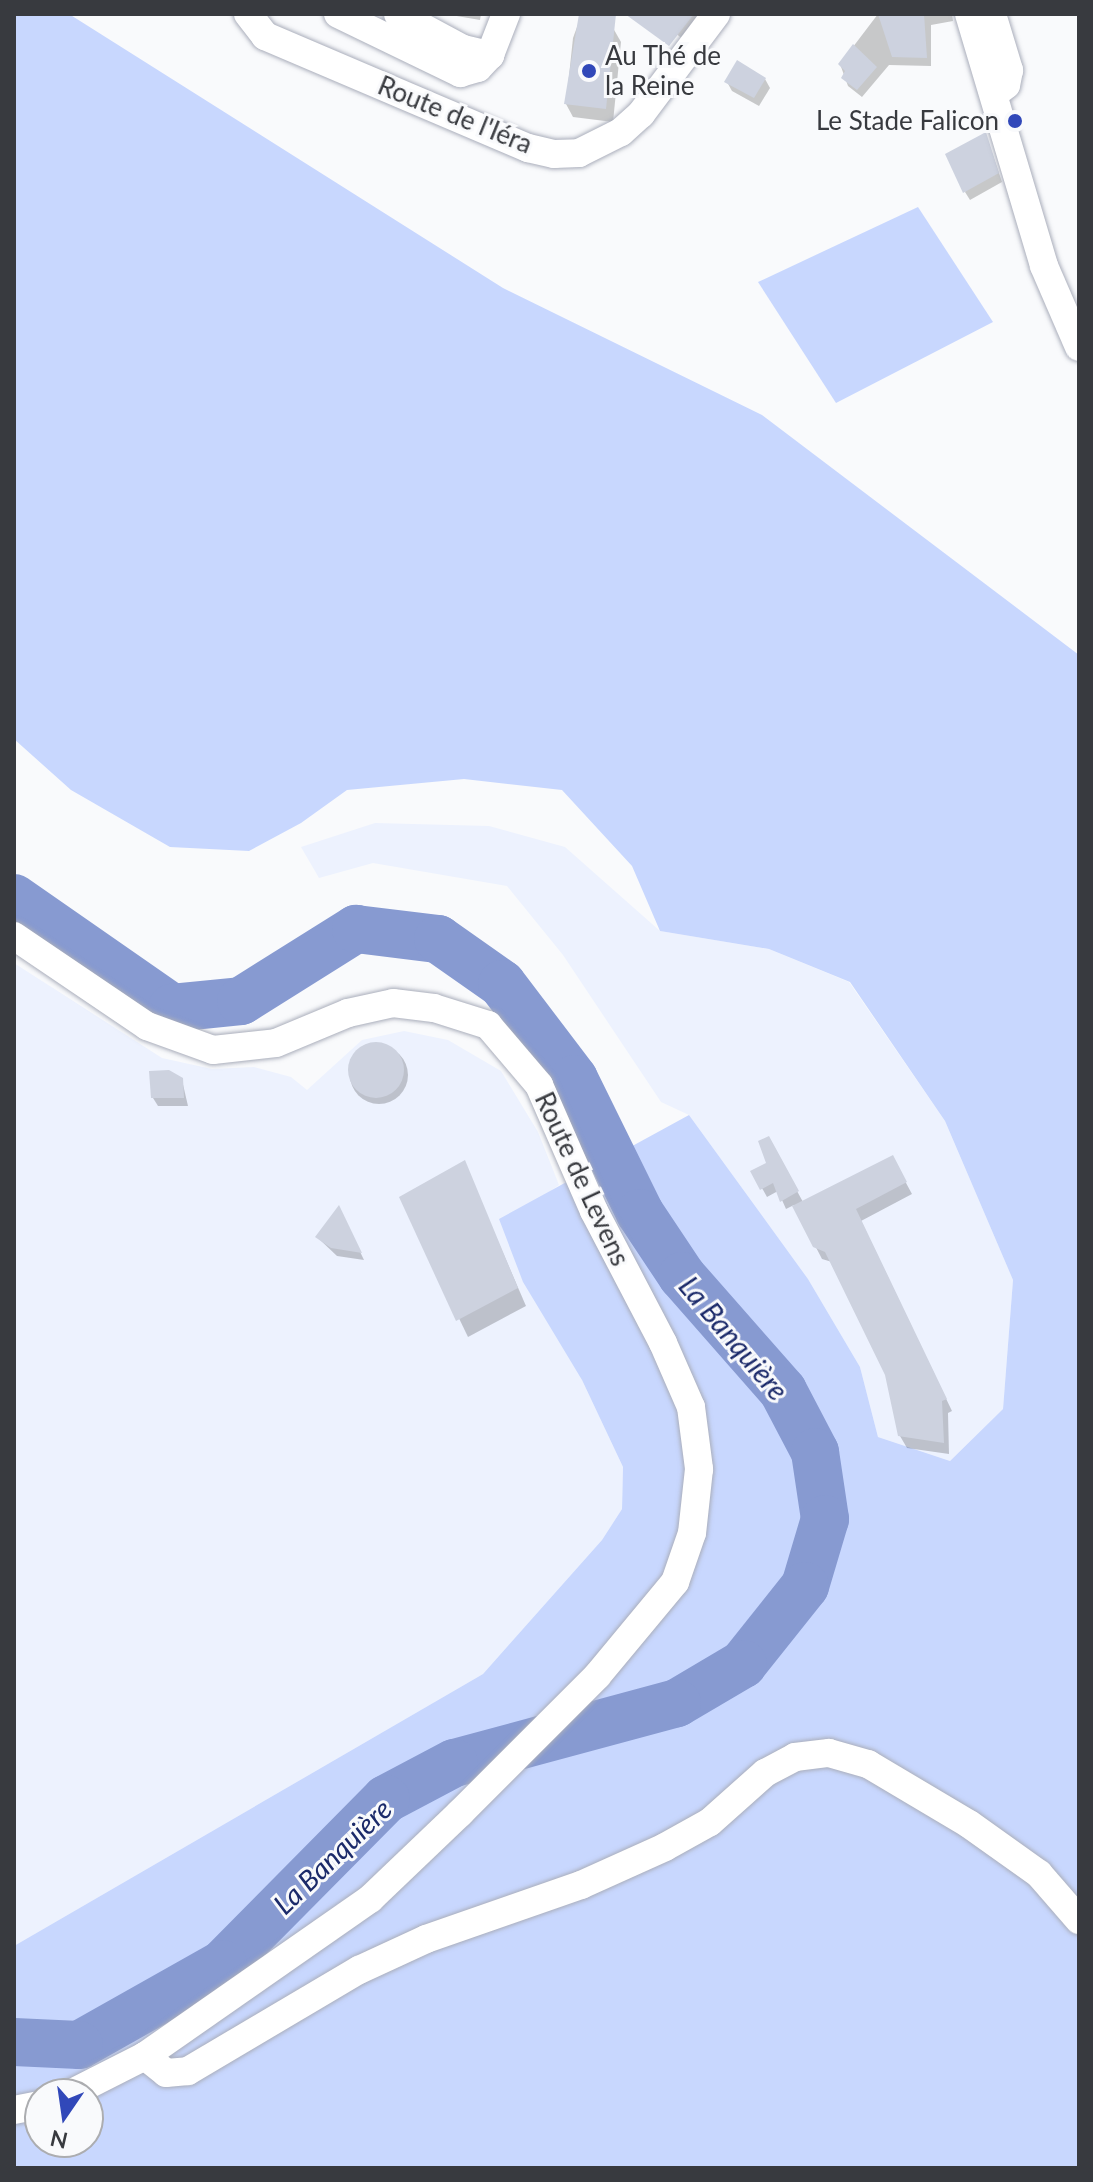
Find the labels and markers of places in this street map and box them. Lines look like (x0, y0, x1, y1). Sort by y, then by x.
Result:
place label: Au Thé de la Reine (605, 40, 722, 102)
marker: Au Thé de la Reine (580, 62, 598, 80)
place label: Le Stade Falicon (816, 105, 999, 137)
marker: Le Stade Falicon (1006, 112, 1024, 130)

